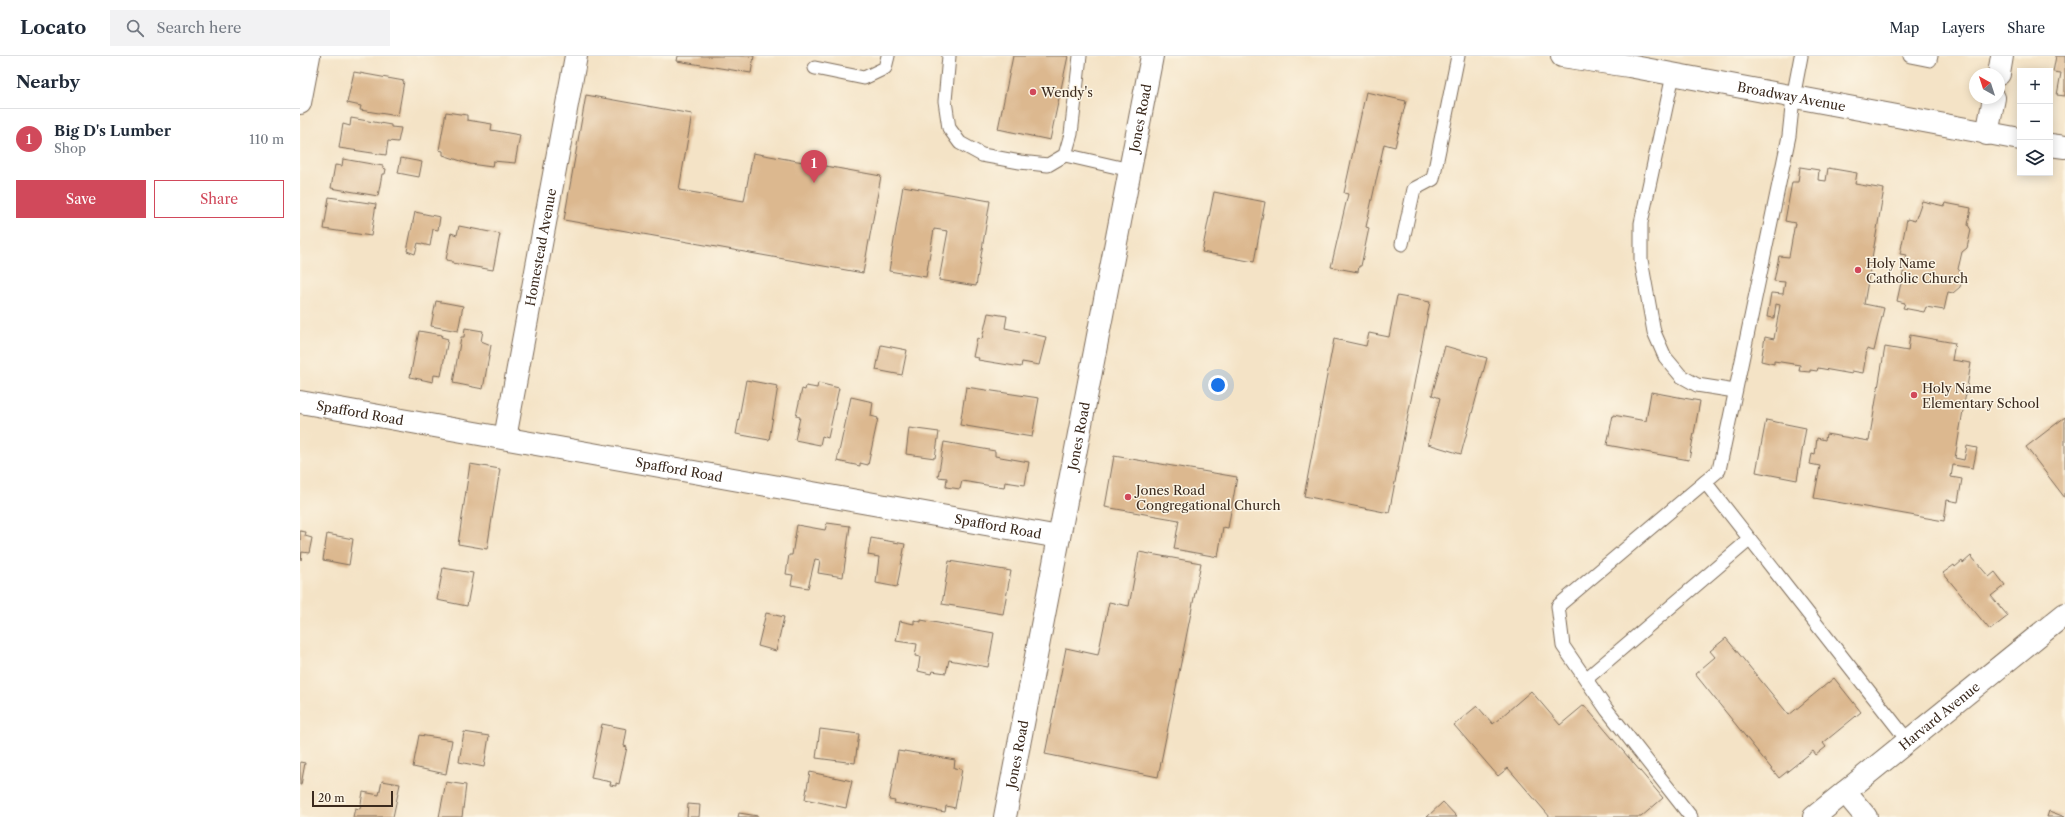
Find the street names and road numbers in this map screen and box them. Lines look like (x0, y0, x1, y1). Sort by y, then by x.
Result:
street label: Broadway Avenue (1736, 78, 1847, 114)
street label: Jones Road (1125, 82, 1154, 155)
street label: Homestead Avenue (522, 187, 559, 308)
street label: Spafford Road (315, 397, 405, 428)
street label: Jones Road (1064, 400, 1093, 473)
street label: Spafford Road (634, 454, 724, 485)
street label: Spafford Road (953, 511, 1043, 542)
street label: Harvard Avenue (1896, 678, 1983, 753)
street label: Jones Road (1002, 719, 1032, 792)

